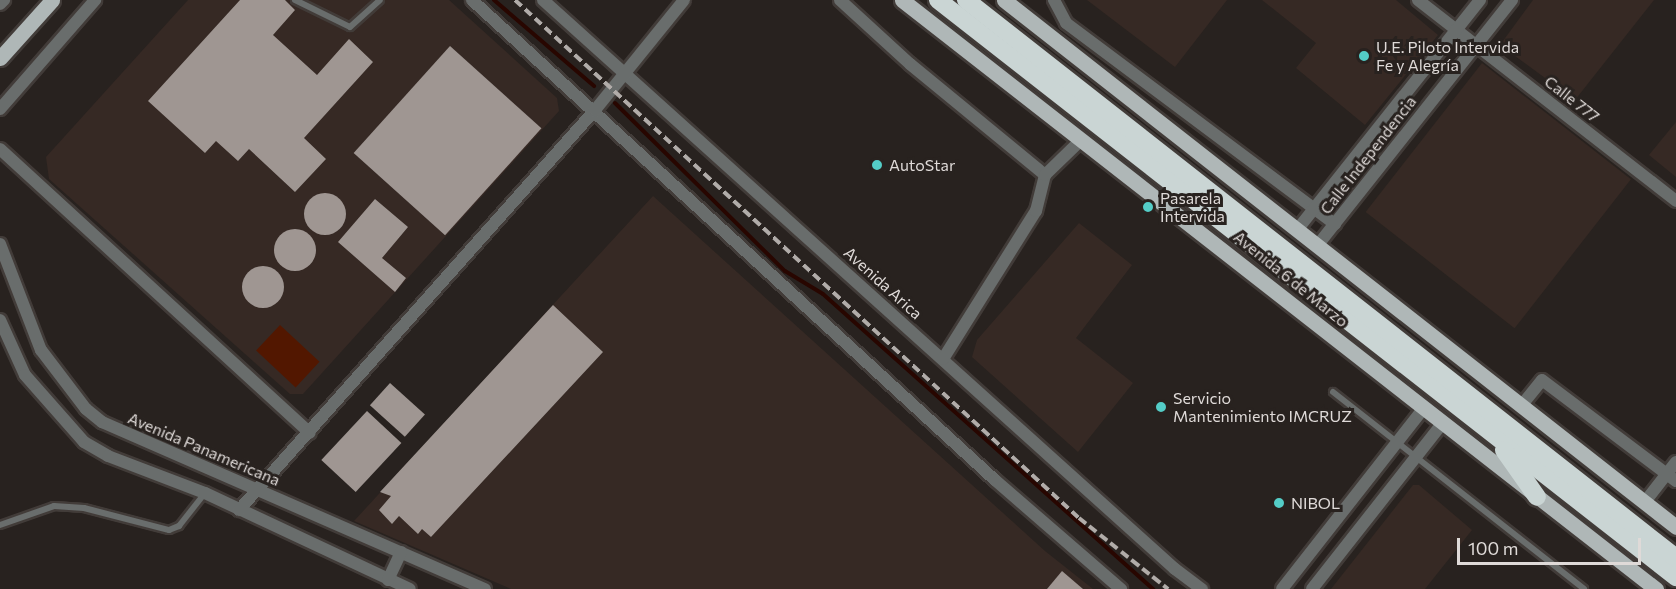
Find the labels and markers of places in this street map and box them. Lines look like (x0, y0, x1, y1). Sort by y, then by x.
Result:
place label: U.E. Piloto Intervida Fe y Alegría (1376, 37, 1519, 75)
marker: U.E. Piloto Intervida Fe y Alegría (1357, 49, 1371, 63)
place label: AutoStar (889, 155, 955, 175)
marker: AutoStar (870, 158, 884, 172)
place label: Pasarela Intervida (1160, 188, 1225, 226)
marker: Pasarela Intervida (1141, 200, 1155, 214)
place label: Servicio Mantenimiento IMCRUZ (1173, 388, 1352, 426)
marker: Servicio Mantenimiento IMCRUZ (1154, 400, 1168, 414)
place label: NIBOL (1291, 493, 1340, 513)
marker: NIBOL (1272, 496, 1286, 510)

